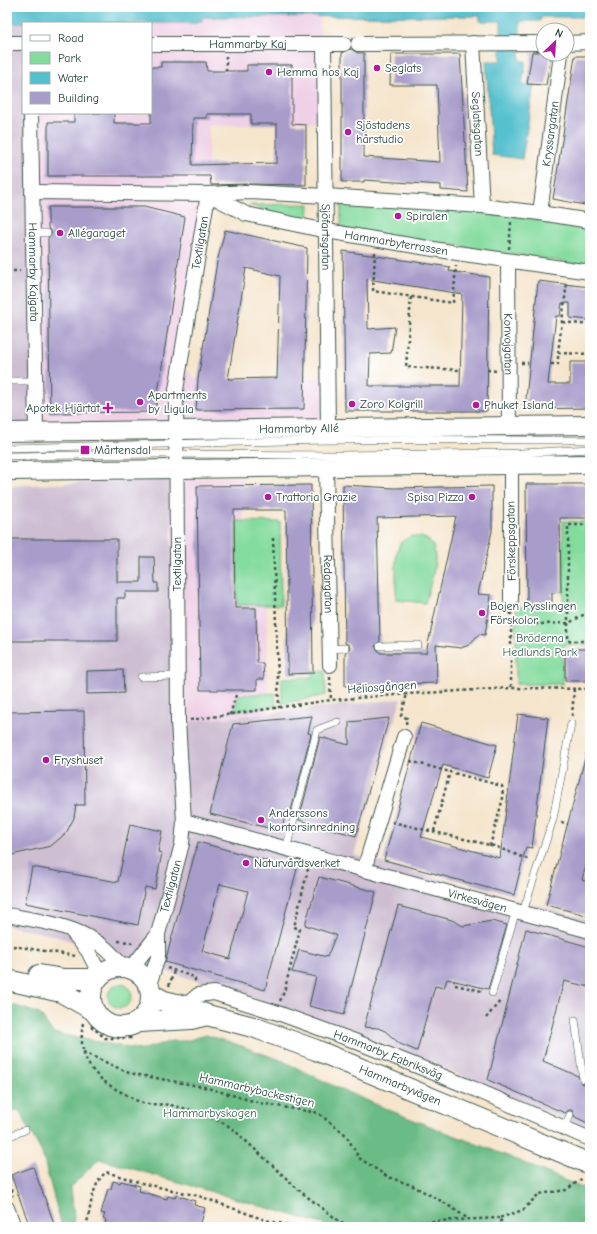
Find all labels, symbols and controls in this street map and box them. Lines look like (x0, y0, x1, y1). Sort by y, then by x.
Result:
legend (22, 22, 152, 114)
north arrow (535, 22, 575, 62)
text: N (553, 26, 565, 41)
text: Road (58, 31, 84, 45)
street label: Hammarby Kaj (209, 37, 287, 51)
text: Park (58, 51, 81, 65)
place label: Seglats (385, 61, 421, 75)
marker: Seglats (372, 63, 382, 73)
place label: Hemma hos Kaj (277, 65, 359, 79)
marker: Hemma hos Kaj (264, 67, 274, 77)
text: Water (58, 71, 88, 85)
text: Building (58, 91, 99, 105)
street label: Seglatsgatan (469, 91, 486, 157)
street label: Kryssargatan (539, 100, 562, 167)
place label: Sjöstadens hårstudio (356, 118, 410, 146)
marker: Sjöstadens hårstudio (343, 127, 353, 137)
street label: Sjöfartsgatan (319, 204, 333, 270)
place label: Spiralen (406, 209, 448, 223)
marker: Spiralen (393, 211, 403, 221)
street label: Textilgatan (189, 215, 211, 271)
street label: Hammarby Kajgata (26, 222, 41, 322)
place label: Allégaraget (68, 226, 126, 240)
street label: Hammarbyterrassen (344, 227, 449, 258)
marker: Allégaraget (55, 228, 65, 238)
street label: Konvojgatan (501, 313, 516, 375)
place label: Apartments by Ligula (148, 388, 207, 416)
marker: Apartments by Ligula (135, 397, 145, 407)
place label: Zoro Kolgrill (360, 397, 423, 411)
place label: Phuket Island (484, 398, 554, 412)
marker: Zoro Kolgrill (347, 399, 357, 409)
marker: Phuket Island (471, 400, 481, 410)
place label: Apotek Hjärtat (26, 401, 101, 415)
marker: Apotek Hjärtat (103, 403, 113, 413)
street label: Hammarby Allé (259, 421, 339, 436)
place label: Mårtensdal (94, 443, 151, 457)
marker: Mårtensdal (79, 444, 91, 456)
place label: Trattoria Grazie (276, 490, 357, 504)
place label: Spisa Pizza (407, 490, 464, 504)
marker: Trattoria Grazie (263, 492, 273, 502)
marker: Spisa Pizza (467, 492, 477, 502)
street label: Förskeppsgatan (503, 501, 519, 581)
street label: Textilgatan (170, 537, 184, 591)
street label: Redargatan (321, 555, 336, 613)
place label: Bojen Pysslingen Förskolor (490, 599, 576, 627)
marker: Bojen Pysslingen Förskolor (477, 608, 487, 618)
park label: Bröderna Hedlunds Park (503, 631, 578, 659)
street label: Heliosgången (347, 678, 417, 696)
place label: Fryshuset (54, 753, 104, 767)
marker: Fryshuset (41, 755, 51, 765)
place label: Anderssons kontorsinredning (269, 806, 355, 834)
marker: Anderssons kontorsinredning (256, 815, 266, 825)
place label: Naturvårdsverket (254, 856, 340, 870)
street label: Textilgatan (157, 858, 185, 914)
marker: Naturvårdsverket (241, 858, 251, 868)
street label: Virkesvägen (446, 886, 508, 915)
street label: Hammarby Fabriksväg (332, 1027, 445, 1083)
street label: Hammarbyvägen (357, 1062, 443, 1108)
street label: Hammarbybackestigen (198, 1070, 316, 1110)
park label: Hammarbyskogen (163, 1106, 257, 1120)

